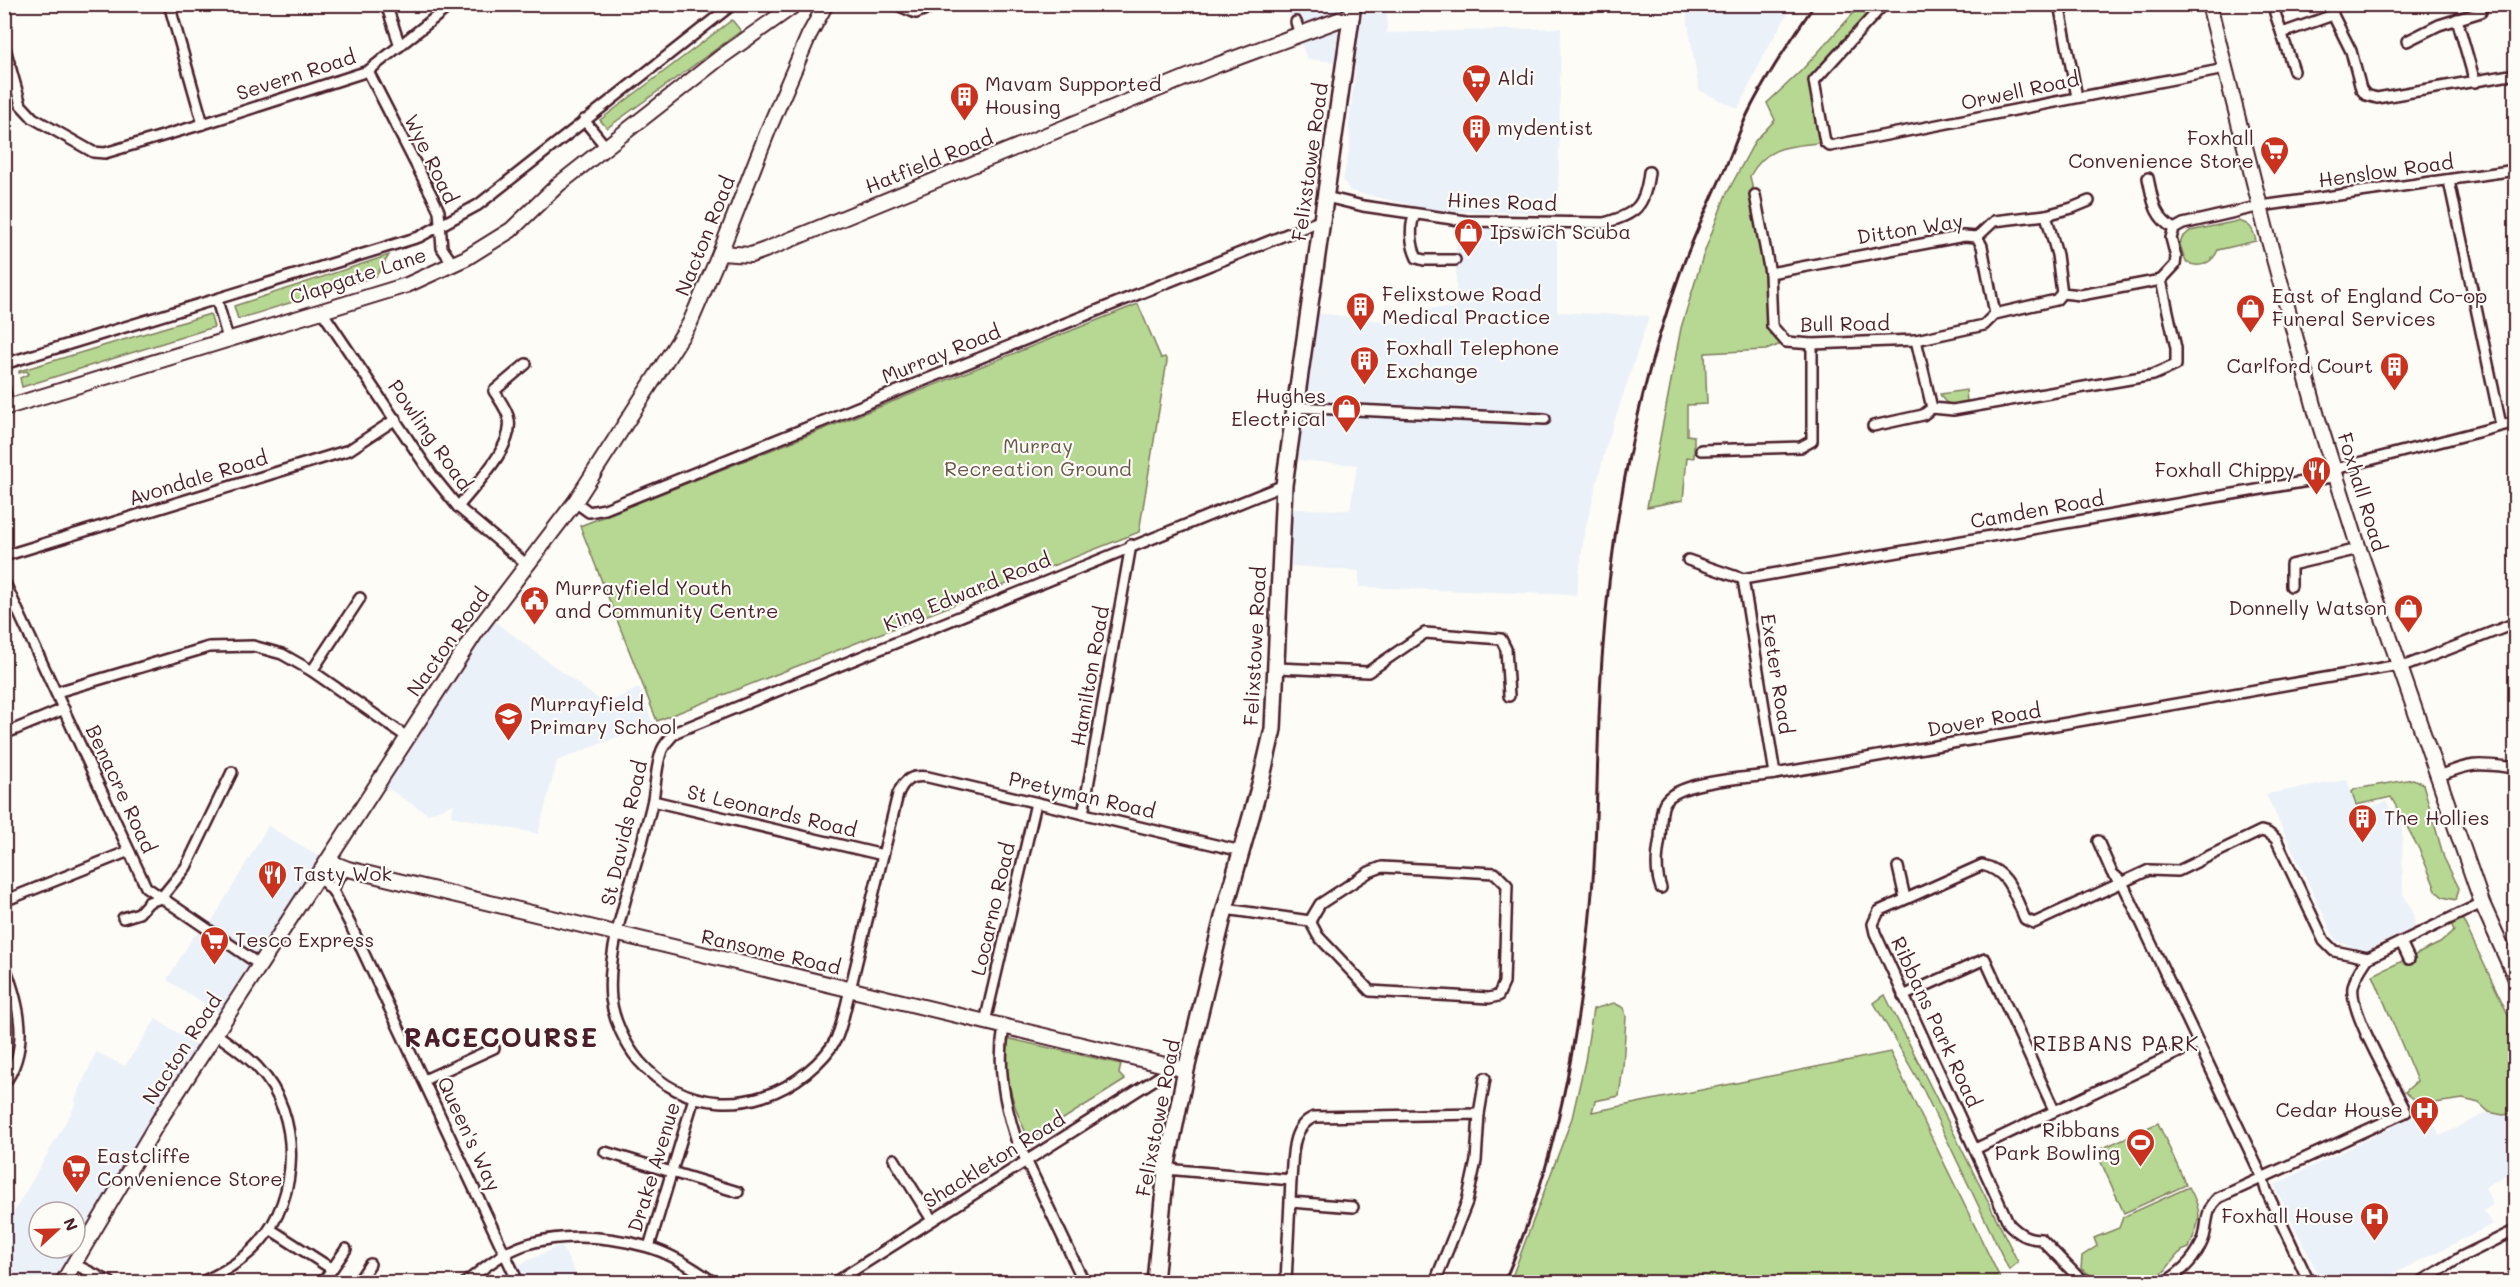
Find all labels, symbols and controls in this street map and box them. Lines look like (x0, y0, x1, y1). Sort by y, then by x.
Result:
street label: Severn Road (233, 43, 359, 106)
supermarket icon: Aldi (1460, 62, 1492, 104)
place label: Aldi (1497, 64, 1535, 90)
street label: Orwell Road (1958, 65, 2081, 115)
place label: Mavam Supported Housing (985, 70, 1161, 119)
building icon: Mavam Supported Housing (948, 80, 980, 122)
street label: Felixstowe Road (1285, 81, 1333, 243)
street label: Wye Road (399, 109, 465, 208)
building icon: mydentist (1460, 112, 1492, 154)
place label: mydentist (1497, 114, 1593, 140)
street label: Hatfield Road (861, 124, 996, 199)
place label: Foxhall Convenience Store (2068, 124, 2254, 173)
supermarket icon: Foxhall Convenience Store (2259, 134, 2291, 176)
street label: Henslow Road (2317, 148, 2455, 192)
street label: Nacton Road (668, 172, 740, 299)
street label: Hines Road (1447, 186, 1557, 216)
street label: Ditton Way (1855, 207, 1965, 249)
shop icon: Ipswich Scuba (1453, 216, 1485, 258)
place label: Ipswich Scuba (1490, 218, 1631, 244)
street label: Clapgate Lane (286, 241, 429, 309)
place label: Felixstowe Road Medical Practice (1382, 280, 1550, 329)
place label: East of England Co-op Funeral Services (2272, 282, 2487, 331)
building icon: Felixstowe Road Medical Practice (1345, 290, 1377, 332)
shop icon: East of England Co-op Funeral Services (2235, 292, 2267, 334)
street label: Bull Road (1800, 309, 1890, 337)
street label: Murray Road (877, 317, 1004, 389)
place label: Foxhall Telephone Exchange (1386, 334, 1559, 383)
building icon: Foxhall Telephone Exchange (1349, 344, 1381, 386)
building icon: Carlford Court (2378, 350, 2410, 392)
place label: Carlford Court (2227, 352, 2373, 378)
street label: Powling Road (383, 374, 479, 495)
place label: Hughes Electrical (1231, 382, 1326, 431)
shop icon: Hughes Electrical (1331, 392, 1363, 434)
street label: Foxhall Road (2333, 429, 2393, 554)
park label: Murray Recreation Ground (944, 432, 1132, 481)
street label: Avondale Road (125, 444, 270, 511)
restaurant icon: Foxhall Chippy (2300, 454, 2332, 496)
place label: Foxhall Chippy (2155, 456, 2295, 482)
street label: Camden Road (1968, 484, 2106, 534)
street label: King Edward Road (879, 546, 1054, 637)
street label: Felixstowe Road (1237, 566, 1271, 726)
place label: Murrayfield Youth and Community Centre (555, 574, 778, 623)
street label: Nacton Road (400, 582, 494, 701)
public building icon: Murrayfield Youth and Community Centre (518, 584, 550, 626)
shop icon: Donnelly Watson (2392, 592, 2424, 634)
place label: Donnelly Watson (2229, 594, 2387, 620)
street label: Hamilton Road (1064, 604, 1114, 748)
street label: Exeter Road (1756, 612, 1800, 736)
place label: Murrayfield Primary School (530, 690, 677, 739)
street label: Dover Road (1925, 696, 2043, 742)
school or university icon: Murrayfield Primary School (493, 700, 525, 742)
street label: Benacre Road (81, 720, 163, 857)
street label: St Davids Road (594, 758, 652, 908)
street label: Pretyman Road (1006, 765, 1158, 824)
street label: St Leonards Road (685, 778, 860, 842)
building icon: The Hollies (2347, 802, 2379, 844)
place label: The Hollies (2384, 804, 2490, 830)
street label: Locarno Road (964, 840, 1020, 978)
restaurant icon: Tasty Wok (256, 858, 288, 900)
place label: Tasty Wok (293, 860, 392, 886)
street label: Ransome Road (699, 922, 844, 980)
supermarket icon: Tesco Express (198, 924, 230, 966)
place label: Tesco Express (235, 926, 374, 952)
street label: Ribbans Park Road (1886, 932, 1988, 1111)
street label: Nacton Road (136, 988, 227, 1109)
district label: RACECOURSE (403, 1020, 599, 1054)
district label: RIBBANS PARK (2032, 1029, 2200, 1056)
street label: Felixstowe Road (1129, 1037, 1185, 1199)
street label: Queen's Way (432, 1072, 508, 1195)
hospital icon: Cedar House (2408, 1094, 2440, 1136)
place label: Cedar House (2276, 1096, 2403, 1122)
street label: Drake Avenue (621, 1098, 685, 1235)
street label: Shackleton Road (918, 1105, 1069, 1213)
place label: Ribbans Park Bowling (1995, 1116, 2120, 1165)
sports icon: Ribbans Park Bowling (2125, 1126, 2157, 1168)
place label: Eastcliffe Convenience Store (97, 1142, 283, 1191)
supermarket icon: Eastcliffe Convenience Store (60, 1152, 92, 1194)
north arrow (27, 1200, 87, 1260)
hospital icon: Foxhall House (2359, 1200, 2391, 1242)
place label: Foxhall House (2221, 1202, 2354, 1228)
text: N (59, 1215, 83, 1234)

